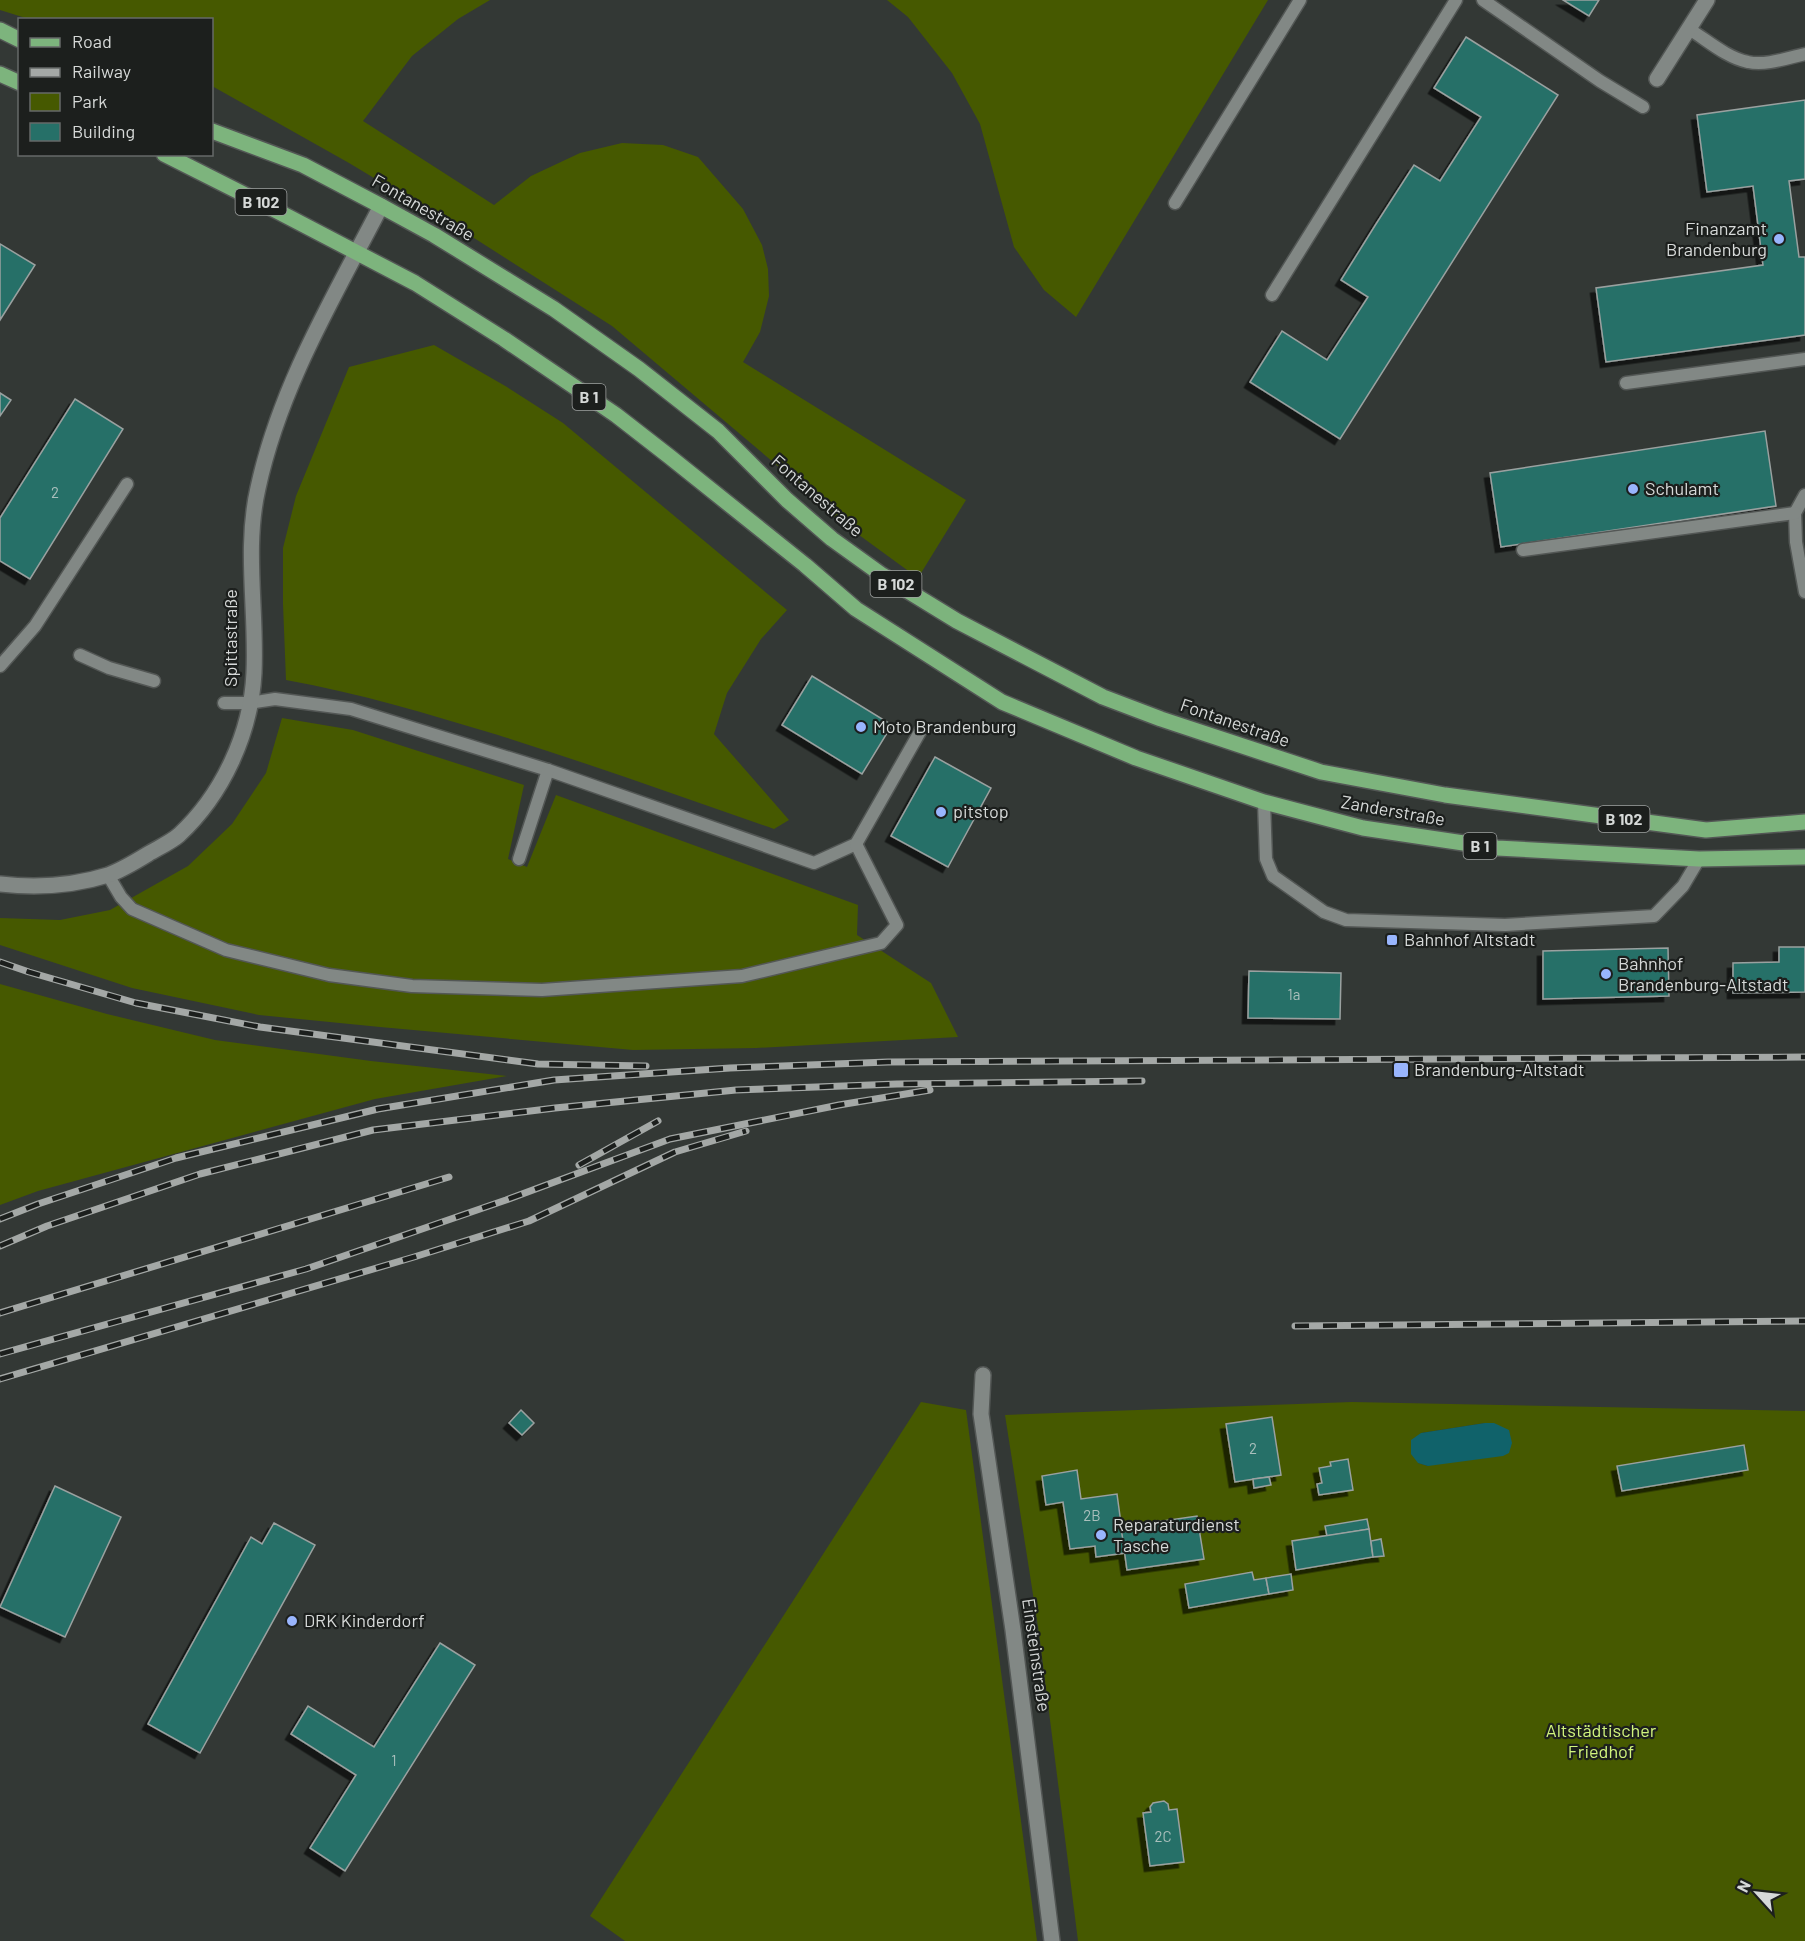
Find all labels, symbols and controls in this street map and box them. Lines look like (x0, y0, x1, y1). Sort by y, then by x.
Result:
legend (18, 18, 213, 156)
text: Road (72, 30, 112, 52)
text: Railway (72, 60, 131, 82)
text: Park (72, 90, 107, 112)
text: Building (72, 120, 135, 142)
street label: Fontanestraße (369, 169, 478, 245)
road number: B 102 (236, 189, 286, 215)
place label: Finanzamt Brandenburg (1666, 217, 1767, 260)
marker: Finanzamt Brandenburg (1772, 232, 1786, 246)
road number: B 1 (572, 384, 606, 410)
street label: Fontanestraße (767, 449, 868, 541)
place label: Schulamt (1645, 477, 1719, 499)
marker: Schulamt (1626, 482, 1640, 496)
house number: 2 (51, 483, 59, 501)
road number: B 102 (870, 571, 922, 597)
street label: Spittastraße (219, 589, 241, 687)
street label: Fontanestraße (1178, 693, 1293, 751)
place label: Moto Brandenburg (873, 715, 1016, 737)
marker: Moto Brandenburg (854, 720, 868, 734)
street label: Zanderstraße (1340, 790, 1447, 830)
place label: pitstop (953, 800, 1009, 822)
marker: pitstop (934, 805, 948, 819)
road number: B 102 (1598, 806, 1650, 832)
road number: B 1 (1464, 833, 1496, 859)
place label: Bahnhof Altstadt (1404, 928, 1535, 950)
marker: Bahnhof Altstadt (1385, 933, 1399, 947)
place label: Bahnhof Brandenburg-Altstadt (1618, 952, 1789, 995)
marker: Bahnhof Brandenburg-Altstadt (1599, 967, 1613, 981)
house number: 1a (1288, 985, 1300, 1003)
place label: Brandenburg-Altstadt (1414, 1058, 1585, 1080)
marker: Brandenburg-Altstadt (1392, 1061, 1410, 1079)
house number: 2 (1249, 1439, 1257, 1457)
house number: 2B (1083, 1506, 1101, 1524)
place label: Reparaturdienst Tasche (1113, 1513, 1240, 1556)
marker: Reparaturdienst Tasche (1094, 1528, 1108, 1542)
street label: Einsteinstraße (1018, 1597, 1056, 1713)
place label: DRK Kinderdorf (304, 1609, 425, 1631)
marker: DRK Kinderdorf (285, 1614, 299, 1628)
park label: Altstädtischer Friedhof (1546, 1719, 1657, 1762)
house number: 1 (391, 1751, 397, 1769)
house number: 2C (1154, 1827, 1172, 1845)
north arrow (1727, 1863, 1787, 1923)
text: N (1732, 1877, 1754, 1895)

